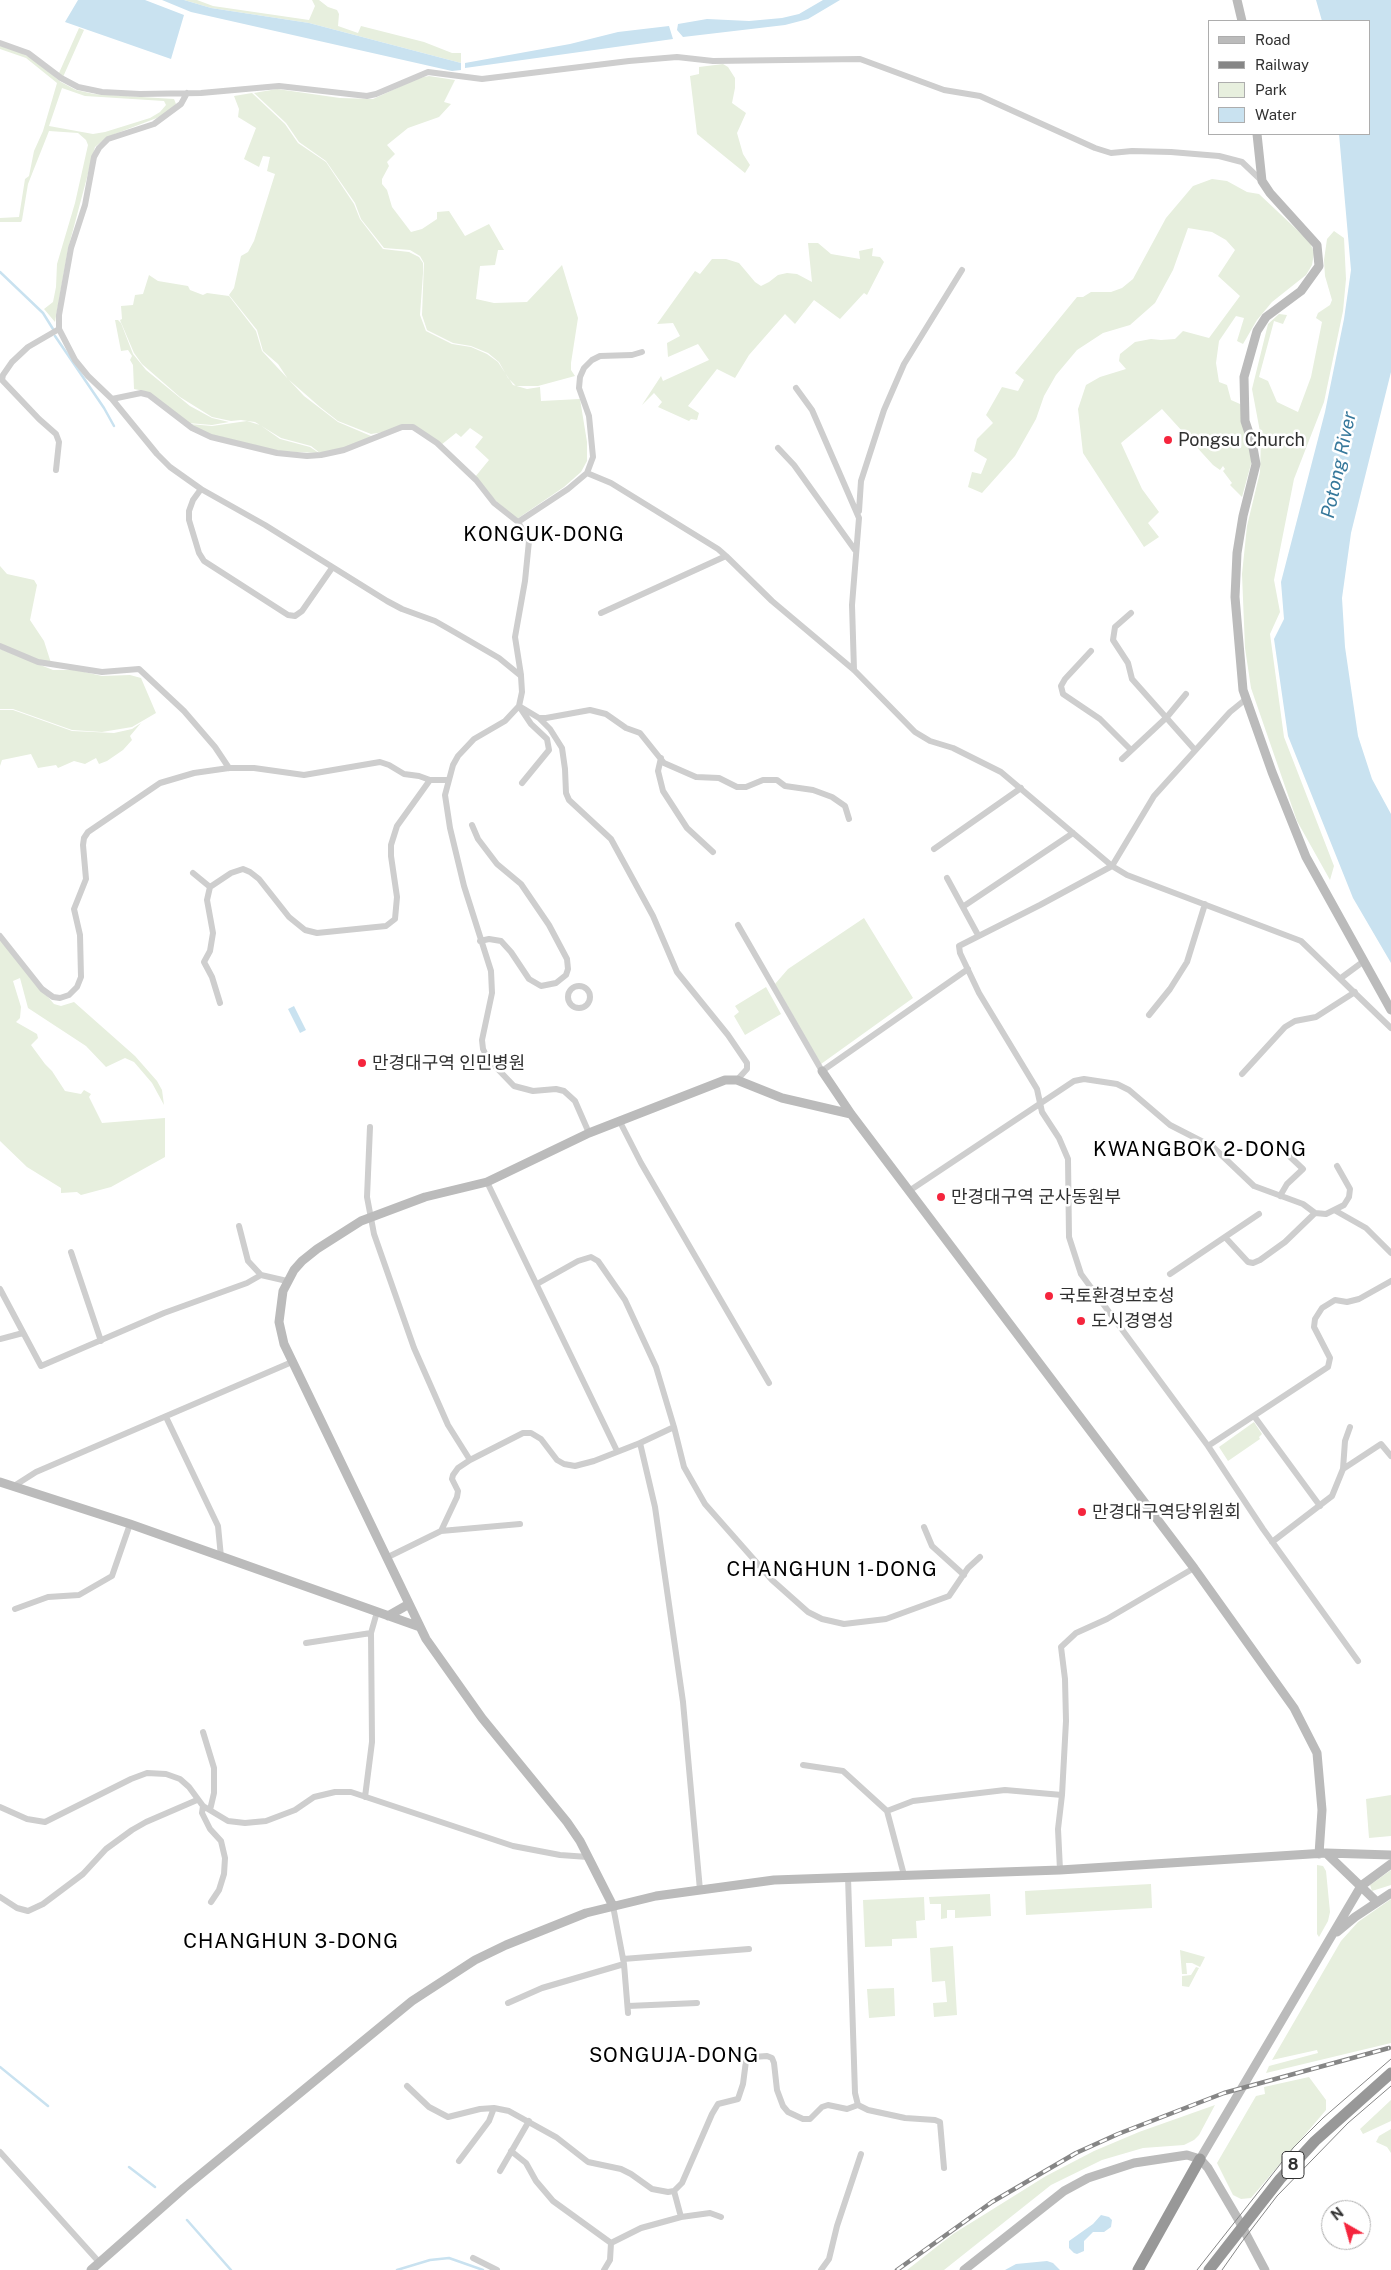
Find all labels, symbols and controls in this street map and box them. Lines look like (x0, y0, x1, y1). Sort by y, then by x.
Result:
legend (1208, 20, 1371, 135)
text: Road (1255, 31, 1291, 48)
text: Railway (1255, 56, 1309, 73)
text: Park (1255, 81, 1287, 98)
text: Water (1255, 106, 1297, 123)
water label: Potong River (1317, 410, 1361, 520)
place label: Pongsu Church (1178, 429, 1305, 451)
marker: Pongsu Church (1162, 434, 1174, 446)
district label: KONGUK-DONG (462, 523, 626, 547)
place label: 만경대구역 인민병원 (372, 1052, 525, 1074)
marker: 만경대구역 인민병원 (356, 1057, 368, 1069)
district label: KWANGBOK 2-DONG (1091, 1138, 1309, 1162)
place label: 만경대구역 군사동원부 (951, 1186, 1121, 1208)
marker: 만경대구역 군사동원부 (935, 1191, 947, 1203)
place label: 국토환경보호성 (1059, 1285, 1175, 1307)
marker: 국토환경보호성 (1043, 1290, 1055, 1302)
place label: 도시경영성 (1091, 1310, 1174, 1332)
marker: 도시경영성 (1075, 1315, 1087, 1327)
place label: 만경대구역당위원회 (1092, 1501, 1241, 1523)
marker: 만경대구역당위원회 (1076, 1506, 1088, 1518)
district label: CHANGHUN 1-DONG (725, 1558, 939, 1582)
district label: CHANGHUN 3-DONG (181, 1930, 401, 1954)
district label: SONGUJA-DONG (587, 2044, 761, 2068)
road number: 8 (1282, 2152, 1304, 2178)
north arrow (1321, 2200, 1371, 2250)
text: N (1328, 2204, 1347, 2224)

